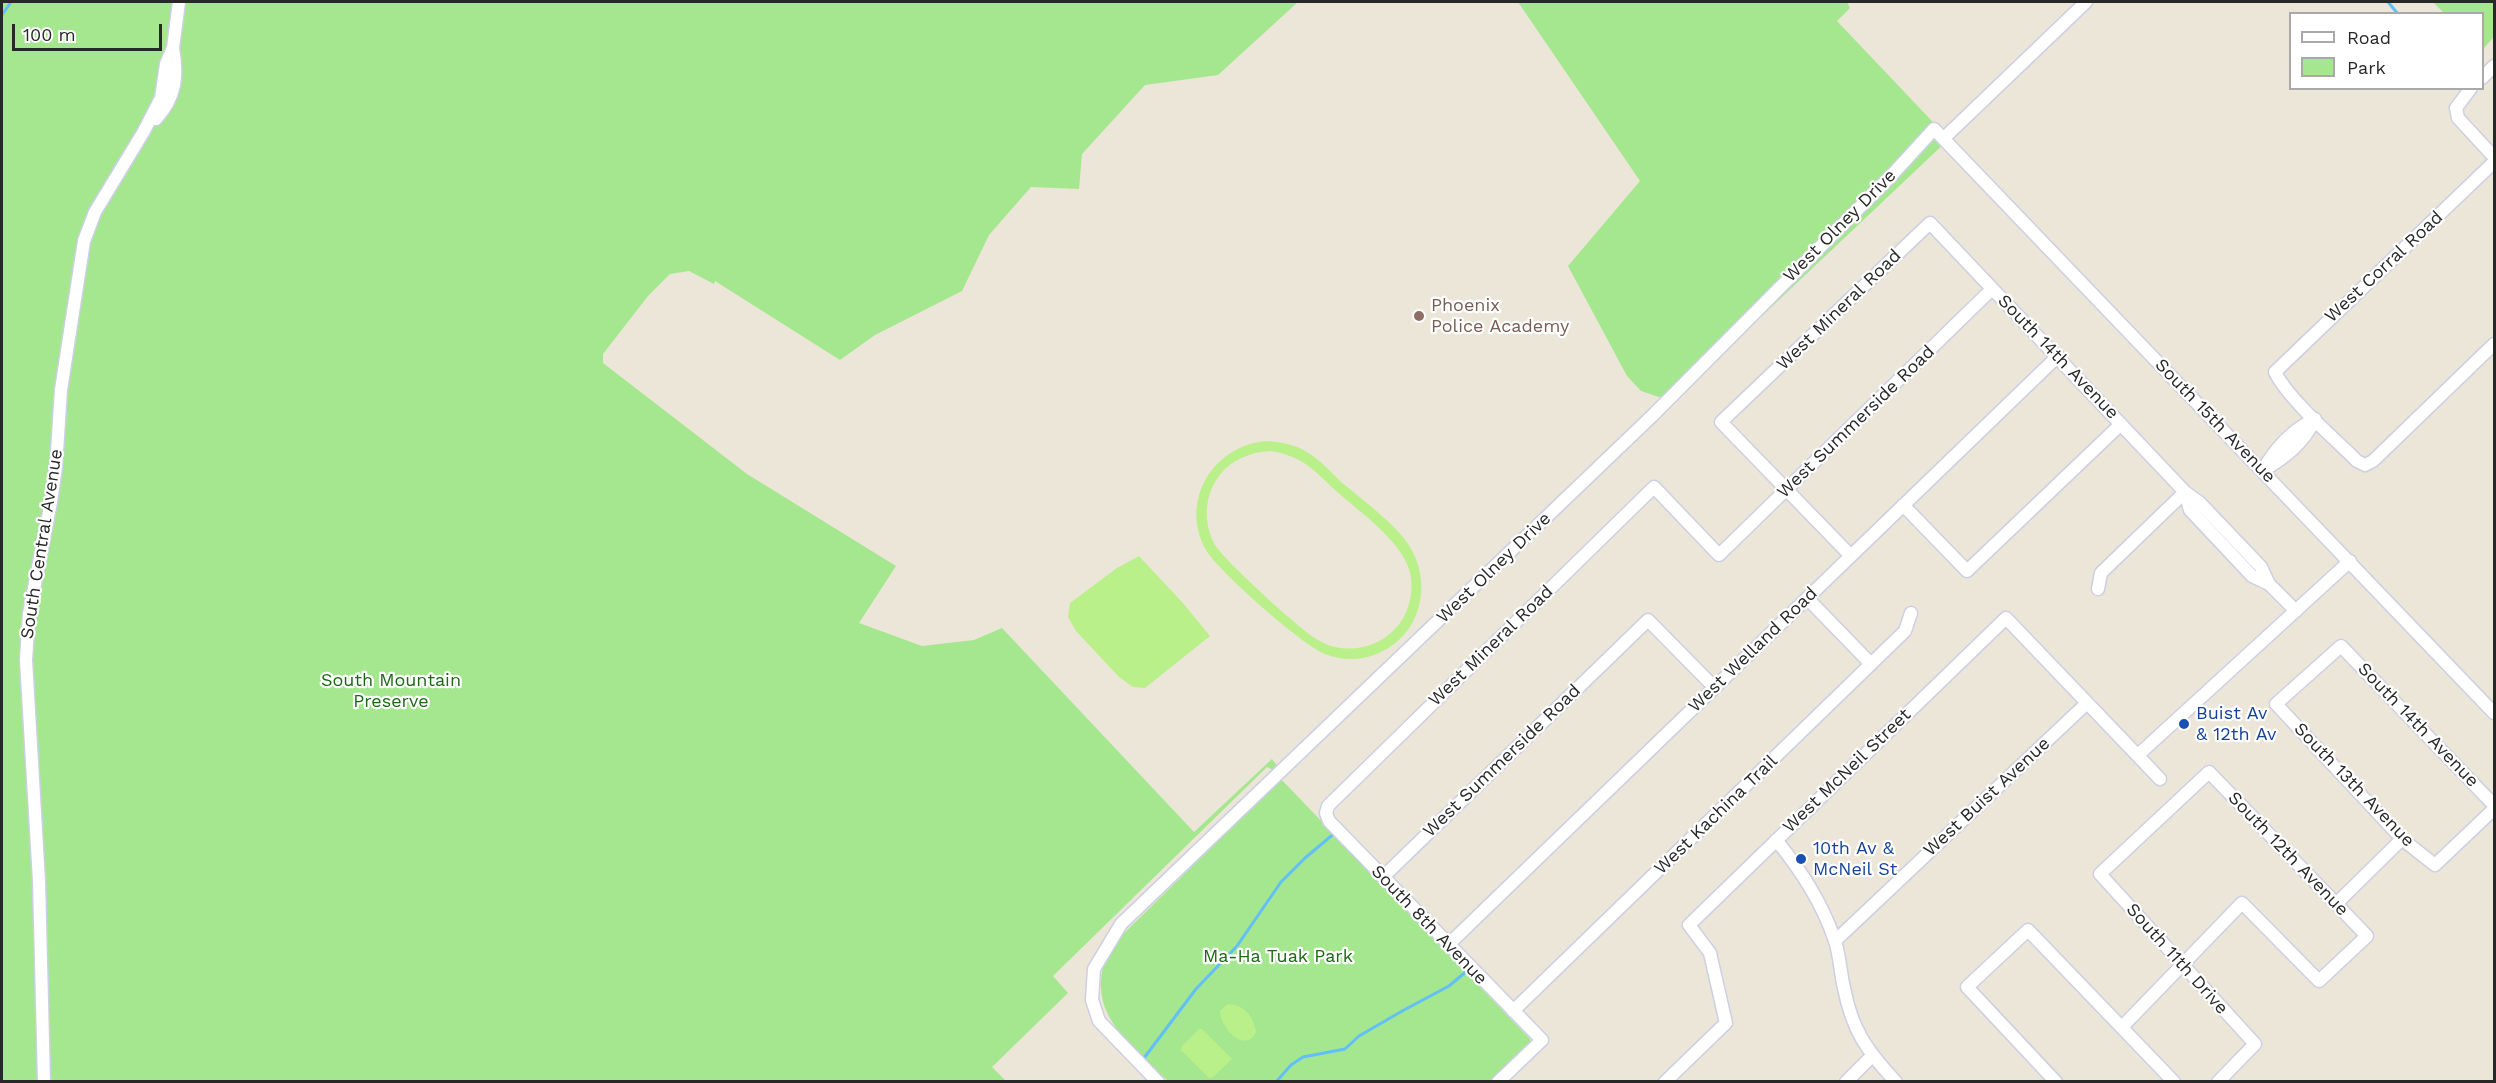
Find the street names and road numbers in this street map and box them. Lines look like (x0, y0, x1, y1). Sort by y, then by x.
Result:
street label: West Olney Drive (1779, 165, 1901, 287)
street label: West Corral Road (2320, 207, 2448, 327)
street label: West Mineral Road (1772, 245, 1906, 375)
street label: South 14th Avenue (1993, 290, 2123, 424)
street label: West Summerside Road (1773, 341, 1939, 503)
street label: South 15th Avenue (2150, 354, 2280, 488)
street label: South Central Avenue (16, 447, 68, 641)
street label: West Olney Drive (1432, 508, 1556, 628)
street label: West Mineral Road (1424, 581, 1558, 711)
street label: West Welland Road (1684, 583, 1822, 717)
street label: South 14th Avenue (2353, 658, 2483, 792)
street label: West Summerside Road (1419, 680, 1585, 842)
street label: West McNeil Street (1778, 704, 1916, 838)
street label: South 13th Avenue (2289, 718, 2419, 852)
street label: West Buist Avenue (1919, 733, 2055, 861)
street label: West Kachina Trail (1650, 751, 1782, 879)
street label: South 12th Avenue (2223, 787, 2353, 921)
street label: South 8th Avenue (1366, 861, 1492, 989)
street label: South 11th Drive (2122, 899, 2232, 1019)

